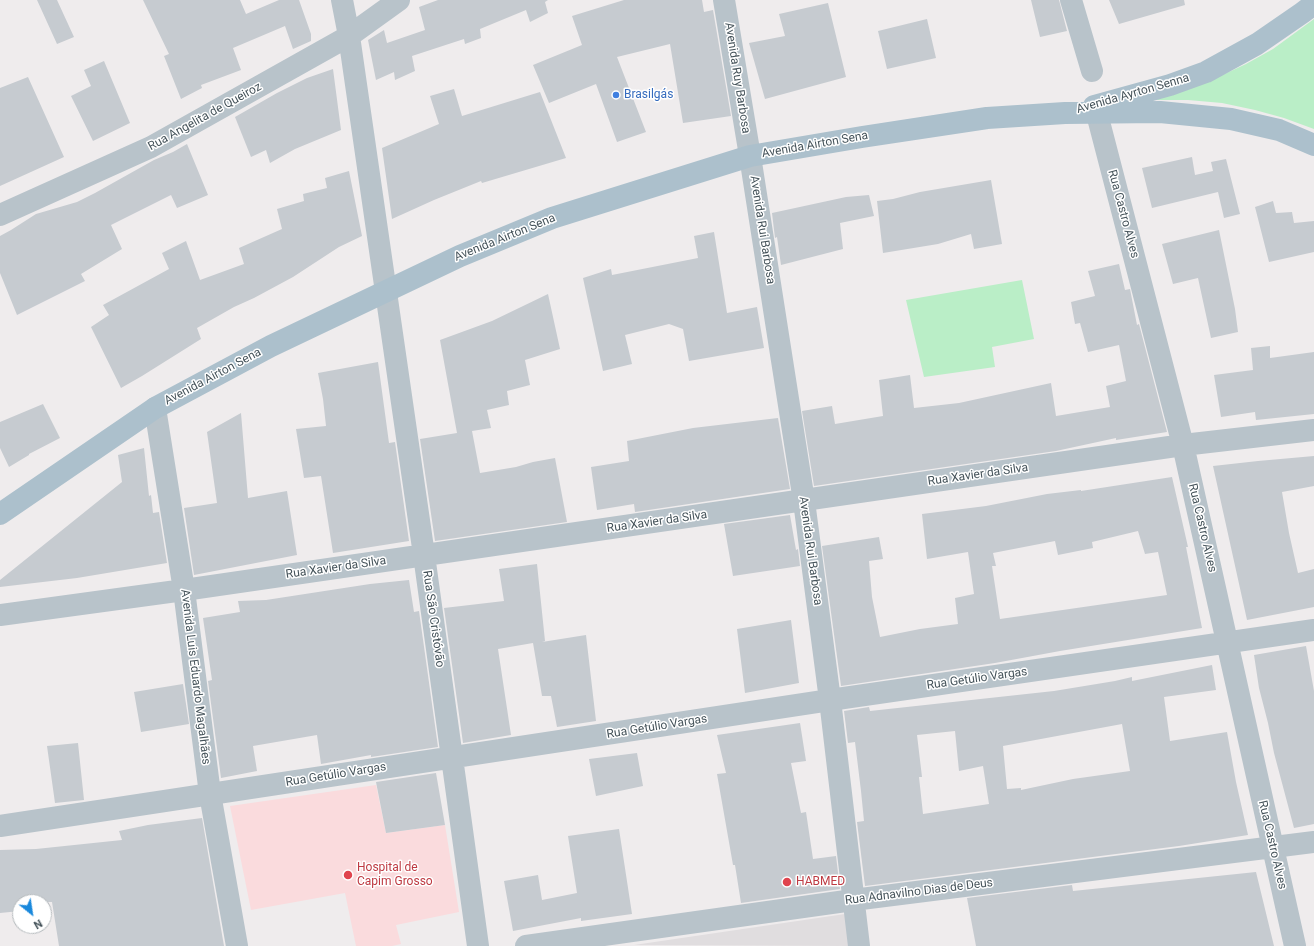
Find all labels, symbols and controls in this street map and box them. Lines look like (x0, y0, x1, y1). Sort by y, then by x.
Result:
street label: Avenida Ruy Barbosa (721, 21, 753, 135)
street label: Avenida Ayrton Senna (1075, 71, 1191, 117)
street label: Rua Angelita de Queiroz (146, 80, 264, 154)
place label: Brasilgás (624, 88, 673, 102)
marker: Brasilgás (611, 90, 621, 100)
street label: Avenida Airton Sena (761, 129, 869, 161)
street label: Rua Castro Alves (1104, 168, 1142, 260)
street label: Avenida Rui Barbosa (746, 175, 778, 285)
street label: Avenida Airton Sena (452, 211, 558, 265)
street label: Avenida Airton Sena (162, 345, 264, 409)
street label: Rua Xavier da Silva (927, 461, 1029, 489)
street label: Rua Castro Alves (1185, 482, 1219, 574)
street label: Avenida Rui Barbosa (795, 496, 825, 606)
street label: Rua Xavier da Silva (606, 508, 708, 536)
street label: Rua Xavier da Silva (285, 554, 387, 582)
street label: Rua São Cristóvão (419, 570, 447, 668)
street label: Avenida Luis Eduardo Magalhães (177, 589, 213, 765)
street label: Rua Getúlio Vargas (926, 665, 1028, 693)
street label: Rua Getúlio Vargas (606, 712, 708, 742)
street label: Rua Getúlio Vargas (285, 760, 387, 790)
street label: Rua Castro Alves (1255, 799, 1289, 891)
place label: Hospital de Capim Grosso (357, 861, 433, 889)
marker: Hospital de Capim Grosso (342, 869, 354, 881)
place label: HABMED (796, 875, 845, 889)
marker: HABMED (781, 876, 793, 888)
street label: Rua Adnavilno Dias de Deus (844, 876, 994, 908)
north arrow (12, 894, 52, 934)
text: N (31, 916, 44, 932)

